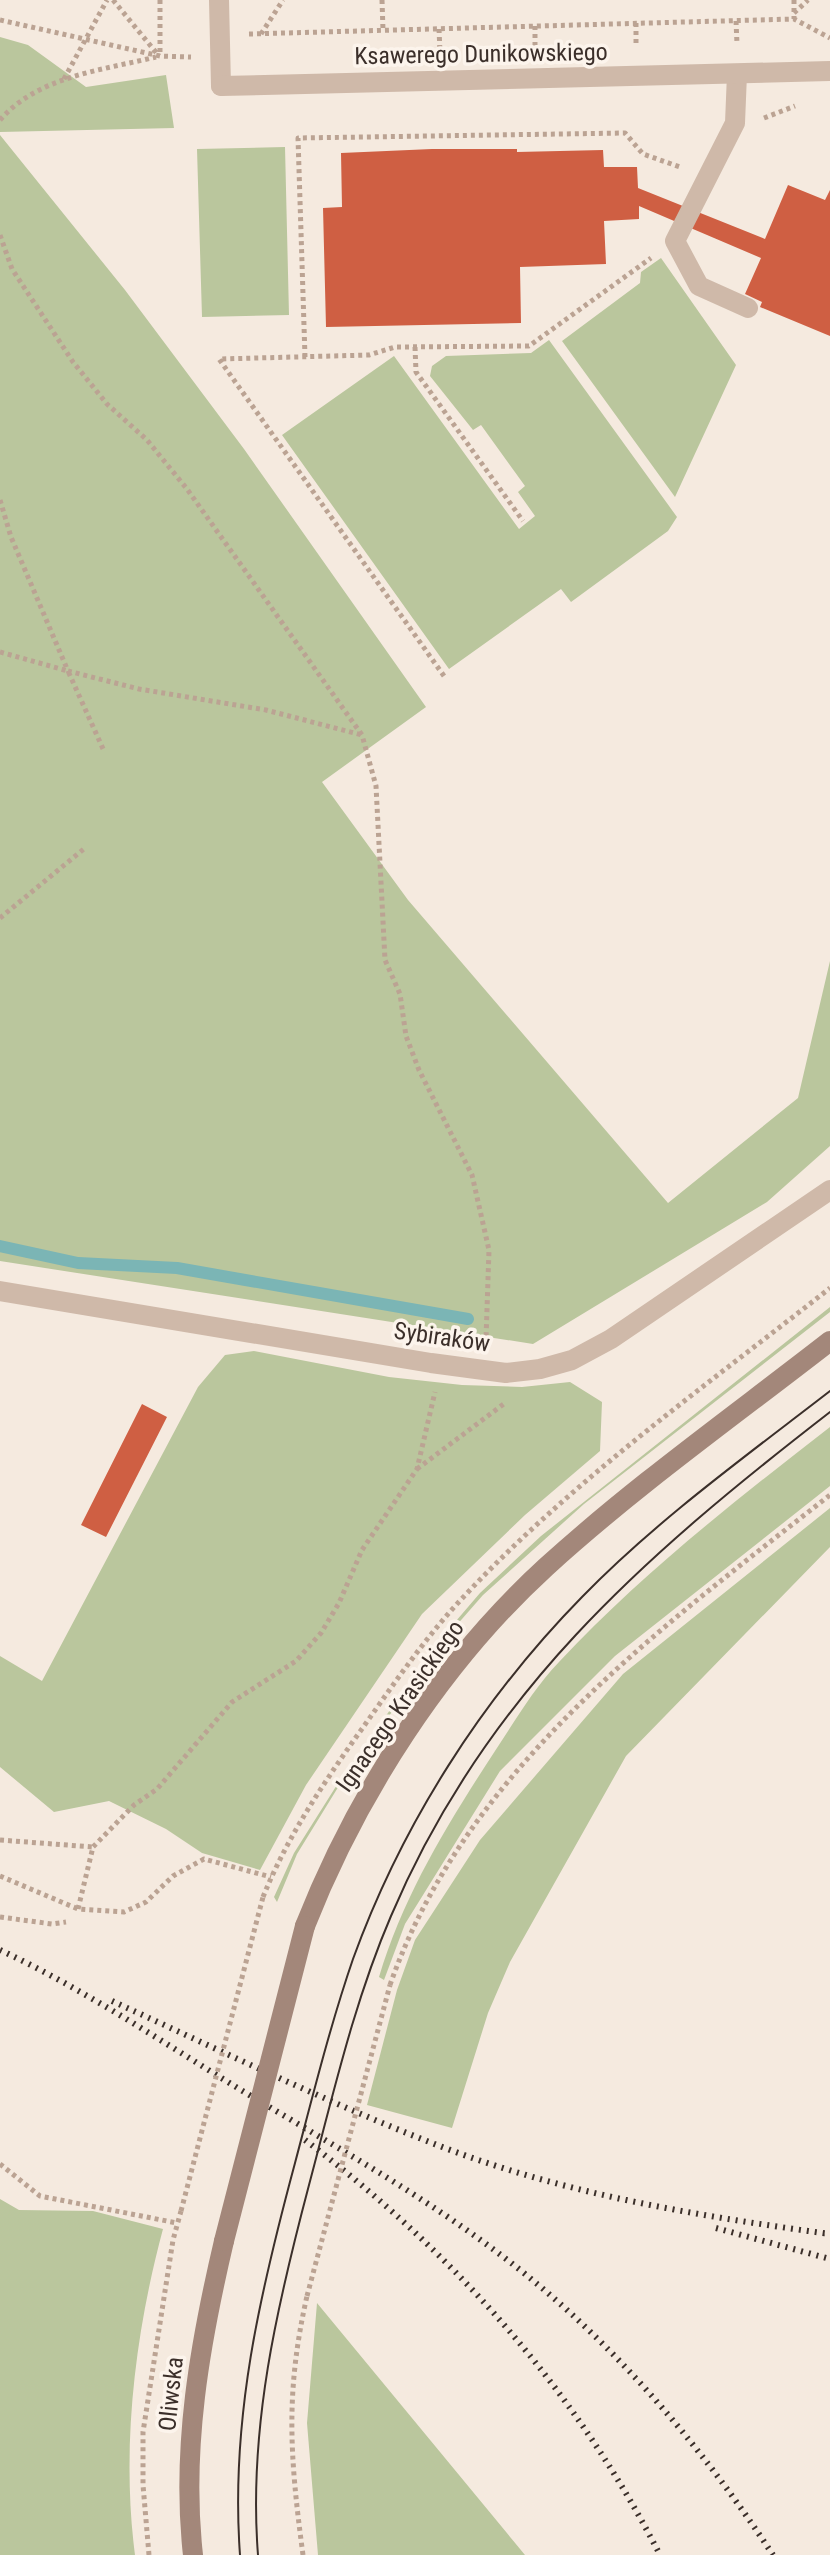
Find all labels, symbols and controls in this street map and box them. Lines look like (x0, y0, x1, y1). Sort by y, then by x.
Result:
street label: Ksawerego Dunikowskiego (354, 38, 608, 70)
street label: Sybiraków (392, 1316, 492, 1358)
street label: Ignacego Krasickiego (330, 1615, 470, 1797)
street label: Oliwska (153, 2356, 189, 2432)

